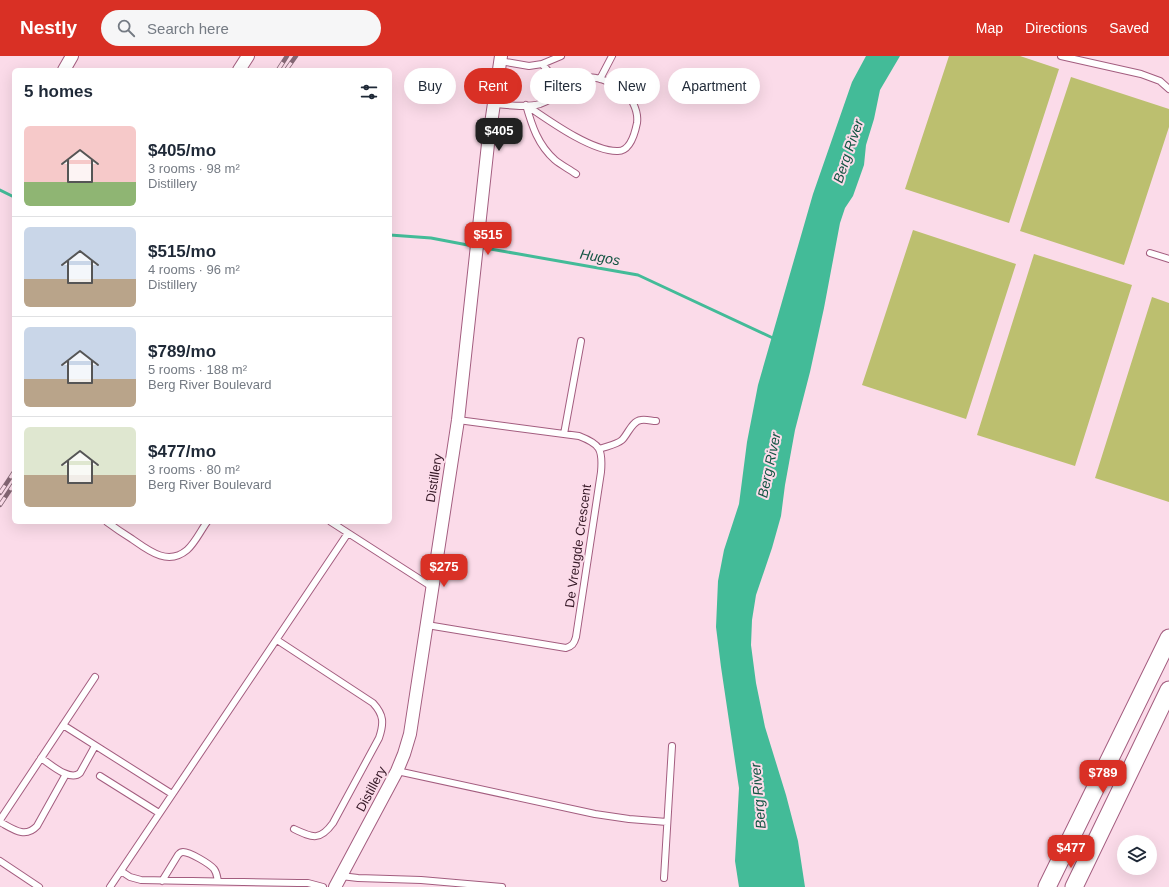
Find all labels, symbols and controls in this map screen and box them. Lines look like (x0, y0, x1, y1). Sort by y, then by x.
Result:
search box (101, 10, 381, 46)
text: Nestly (20, 17, 77, 38)
icon: search (115, 17, 137, 39)
text: Search here (147, 20, 229, 37)
text: Map (976, 20, 1003, 36)
text: Directions (1025, 20, 1087, 36)
text: Saved (1109, 20, 1149, 36)
chip: Buy (404, 68, 456, 104)
chip: Rent (464, 68, 522, 104)
chip: Filters (530, 68, 596, 104)
chip: New (604, 68, 660, 104)
chip: Apartment (668, 68, 760, 104)
icon: filters (358, 81, 380, 103)
text: 5 homes (24, 82, 93, 101)
water label: Berg River (830, 116, 867, 185)
pin: $405 (475, 118, 523, 152)
text: $405 (485, 123, 513, 138)
text: $405/mo (148, 141, 216, 160)
icon: home (56, 142, 104, 190)
text: 3 rooms · 98 m² (148, 161, 240, 176)
text: Distillery (148, 176, 197, 191)
pin: $515 (464, 222, 512, 256)
text: $515 (474, 227, 502, 242)
text: $515/mo (148, 242, 216, 261)
icon: home (56, 243, 104, 291)
water label: Hugos (579, 246, 621, 268)
text: 4 rooms · 96 m² (148, 262, 240, 277)
text: Distillery (148, 277, 197, 292)
text: $789/mo (148, 342, 216, 361)
icon: home (56, 343, 104, 391)
text: 5 rooms · 188 m² (148, 362, 247, 377)
text: Berg River Boulevard (148, 377, 272, 392)
water label: Berg River (754, 430, 784, 499)
text: $477/mo (148, 442, 216, 461)
icon: home (56, 443, 104, 491)
street label: Distillery (423, 452, 445, 503)
text: 3 rooms · 80 m² (148, 462, 240, 477)
text: Berg River Boulevard (148, 477, 272, 492)
street label: De Vreugde Crescent (562, 483, 594, 609)
pin: $275 (420, 554, 468, 588)
text: $275 (430, 559, 458, 574)
pin: $789 (1079, 760, 1127, 794)
water label: Berg River (747, 761, 769, 830)
street label: Distillery (353, 763, 389, 814)
text: $789 (1089, 765, 1117, 780)
pin: $477 (1047, 835, 1095, 869)
map controls (1117, 835, 1157, 875)
button: layers (1117, 835, 1157, 875)
text: $477 (1057, 840, 1085, 855)

